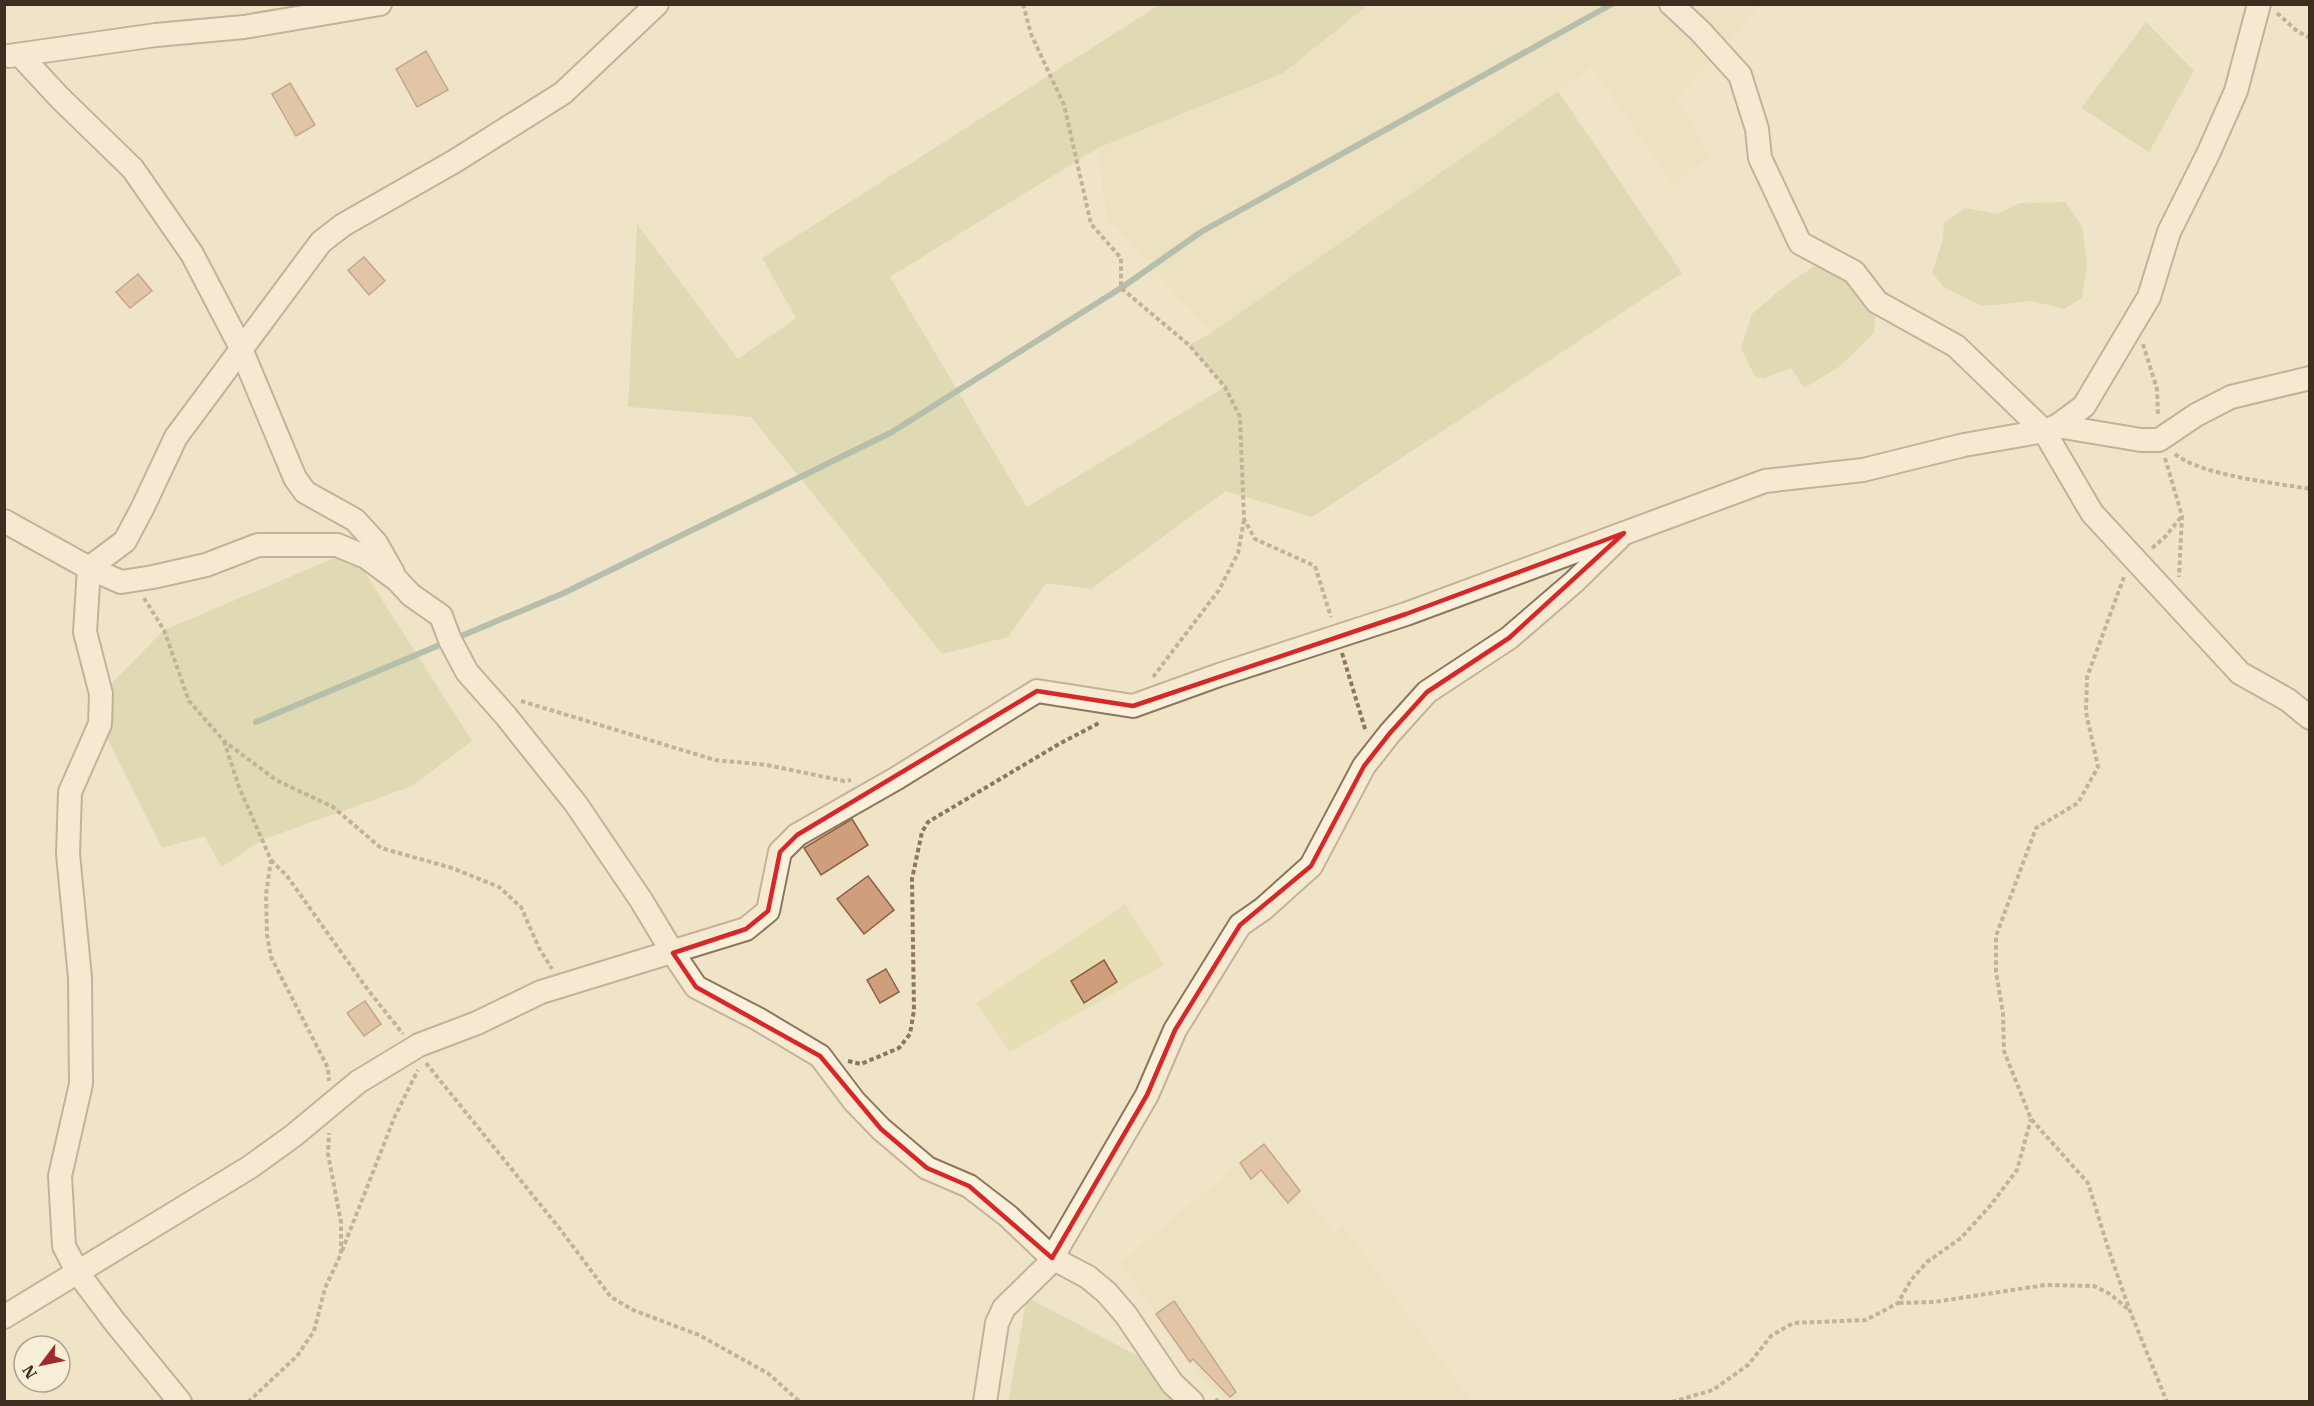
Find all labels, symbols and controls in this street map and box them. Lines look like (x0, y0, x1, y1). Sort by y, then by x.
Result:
north arrow (12, 1334, 72, 1394)
text: N (17, 1361, 41, 1383)

